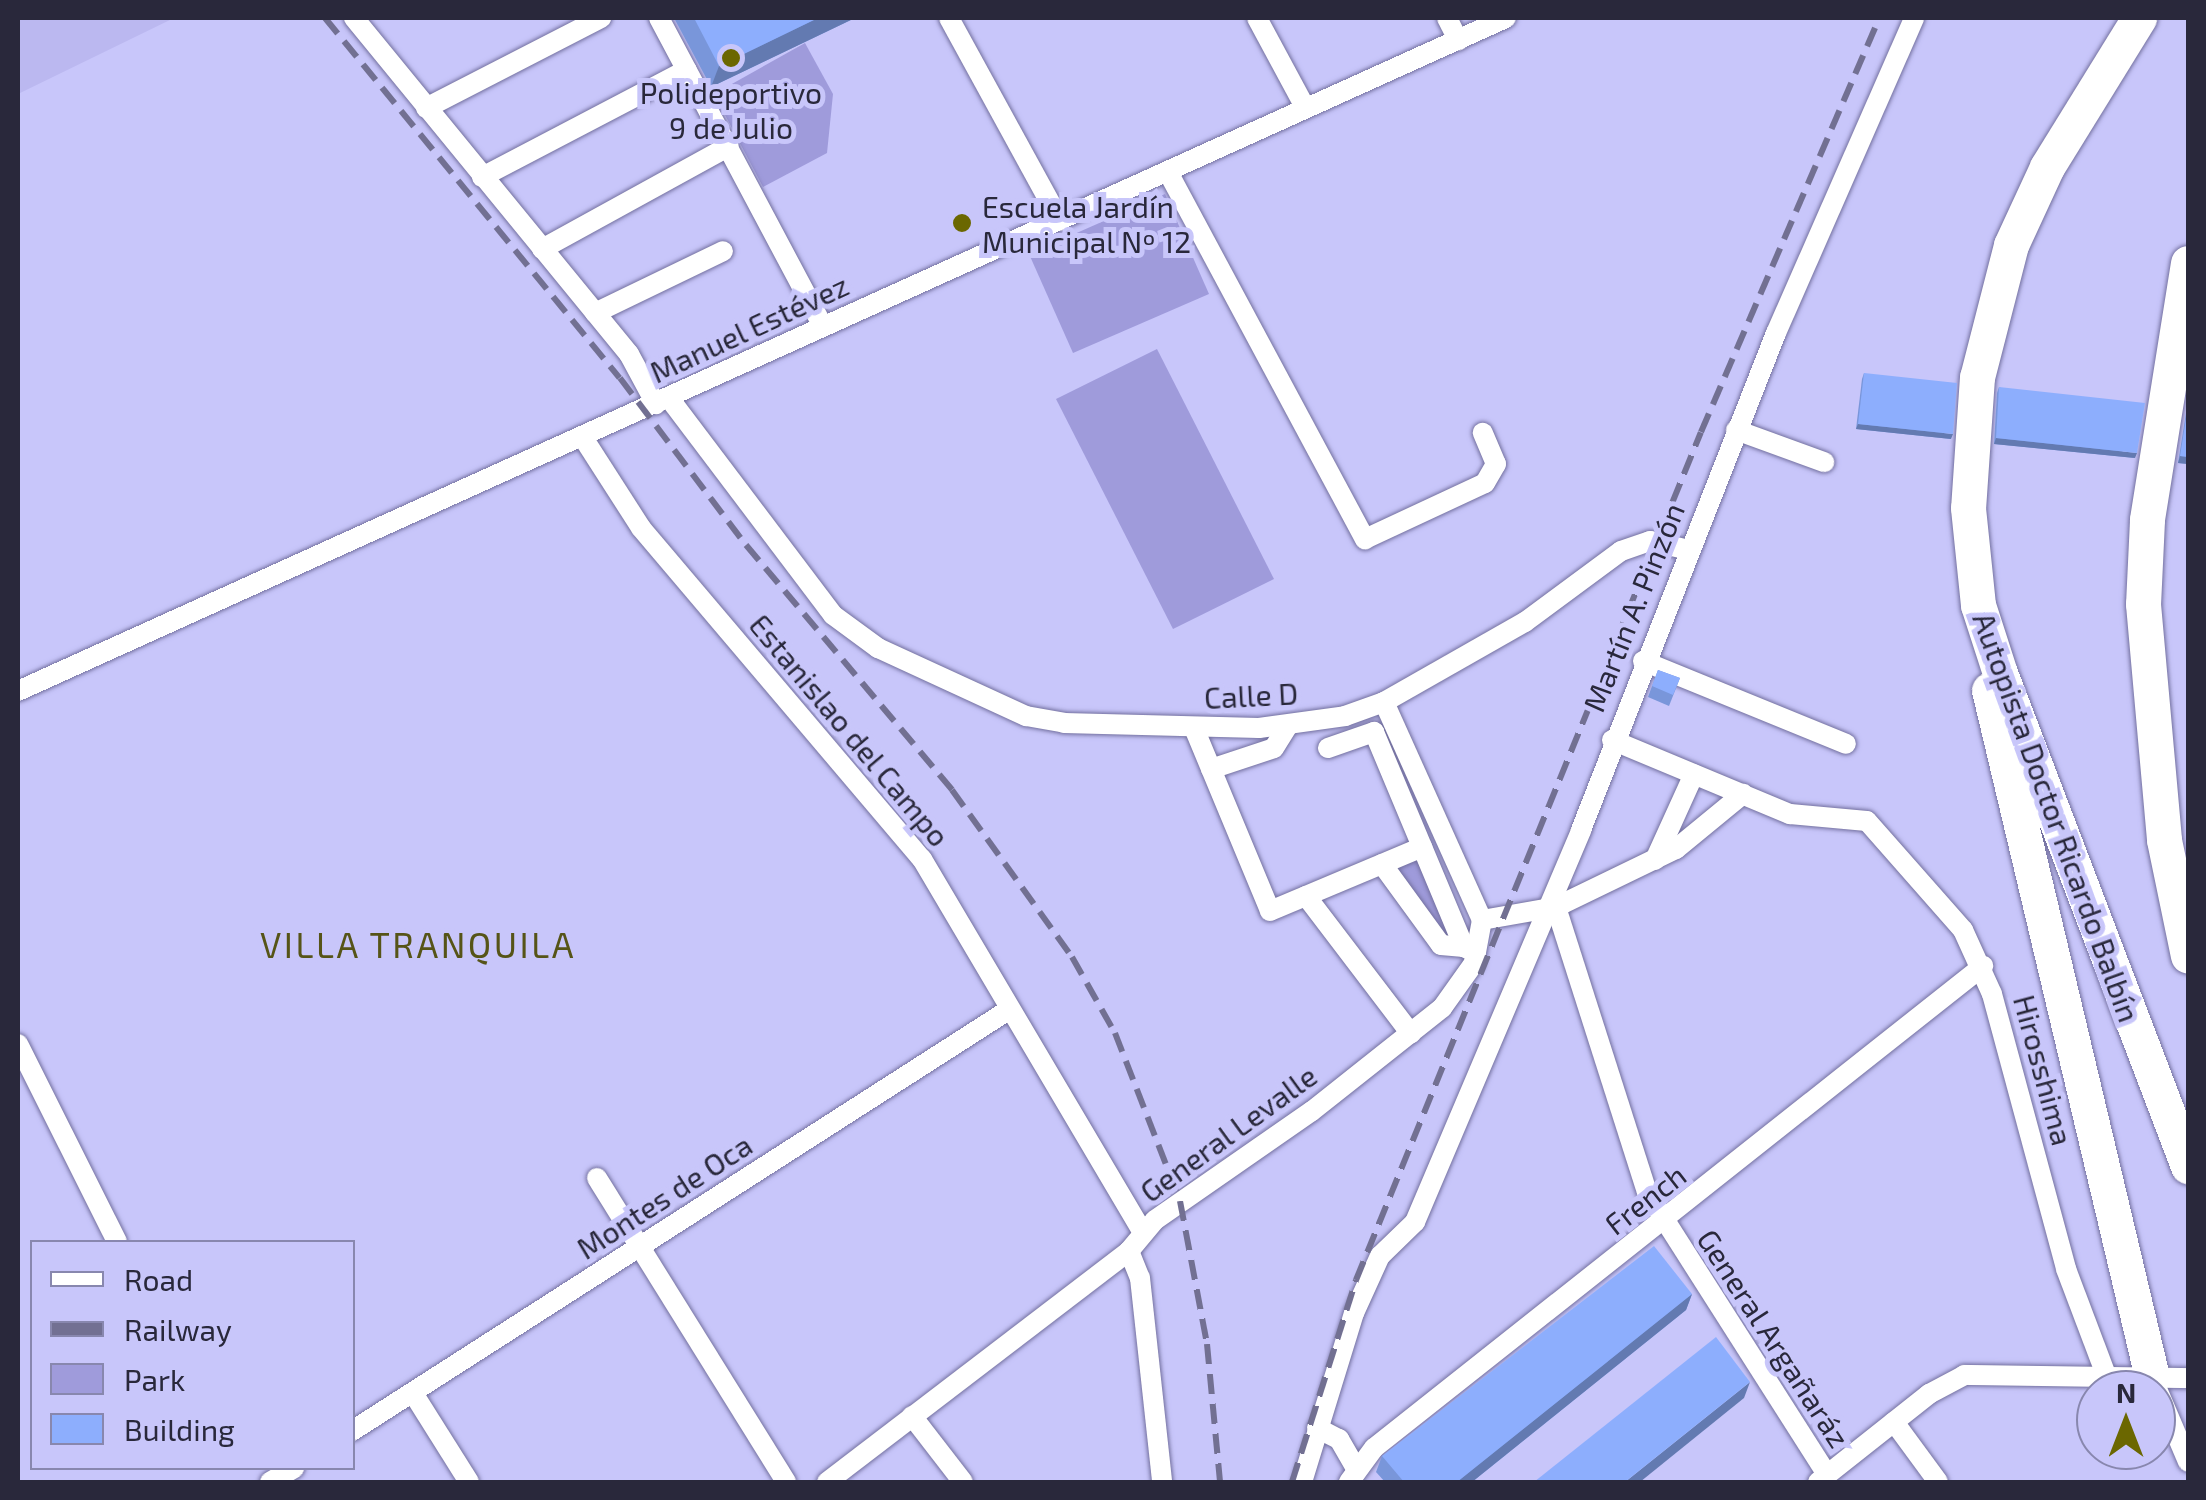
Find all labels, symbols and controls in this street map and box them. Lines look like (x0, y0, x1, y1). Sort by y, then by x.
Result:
marker: Polideportivo 9 de Julio (720, 47, 742, 69)
place label: Polideportivo 9 de Julio (640, 74, 822, 144)
place label: Escuela Jardín Municipal Nº 12 (982, 188, 1192, 258)
marker: Escuela Jardín Municipal Nº 12 (951, 212, 973, 234)
street label: Manuel Estévez (644, 266, 854, 390)
street label: Martín A. Pinzón (1575, 497, 1691, 717)
street label: Estanislao del Campo (742, 606, 958, 854)
street label: Autopista Doctor Ricardo Balbín (1966, 607, 2148, 1027)
street label: Calle D (1203, 675, 1299, 715)
district label: VILLA TRANQUILA (259, 923, 577, 965)
street label: Hirosshima (2007, 991, 2081, 1149)
street label: General Levalle (1132, 1057, 1324, 1209)
street label: Montes de Oca (570, 1126, 758, 1266)
street label: French (1597, 1156, 1693, 1242)
street label: General Argañaráz (1690, 1222, 1858, 1454)
legend (30, 1240, 355, 1470)
text: Road (124, 1261, 193, 1297)
text: Railway (124, 1311, 232, 1347)
text: Park (124, 1361, 185, 1397)
north arrow (2076, 1370, 2176, 1470)
text: N (2116, 1375, 2136, 1409)
text: Building (124, 1411, 235, 1447)

